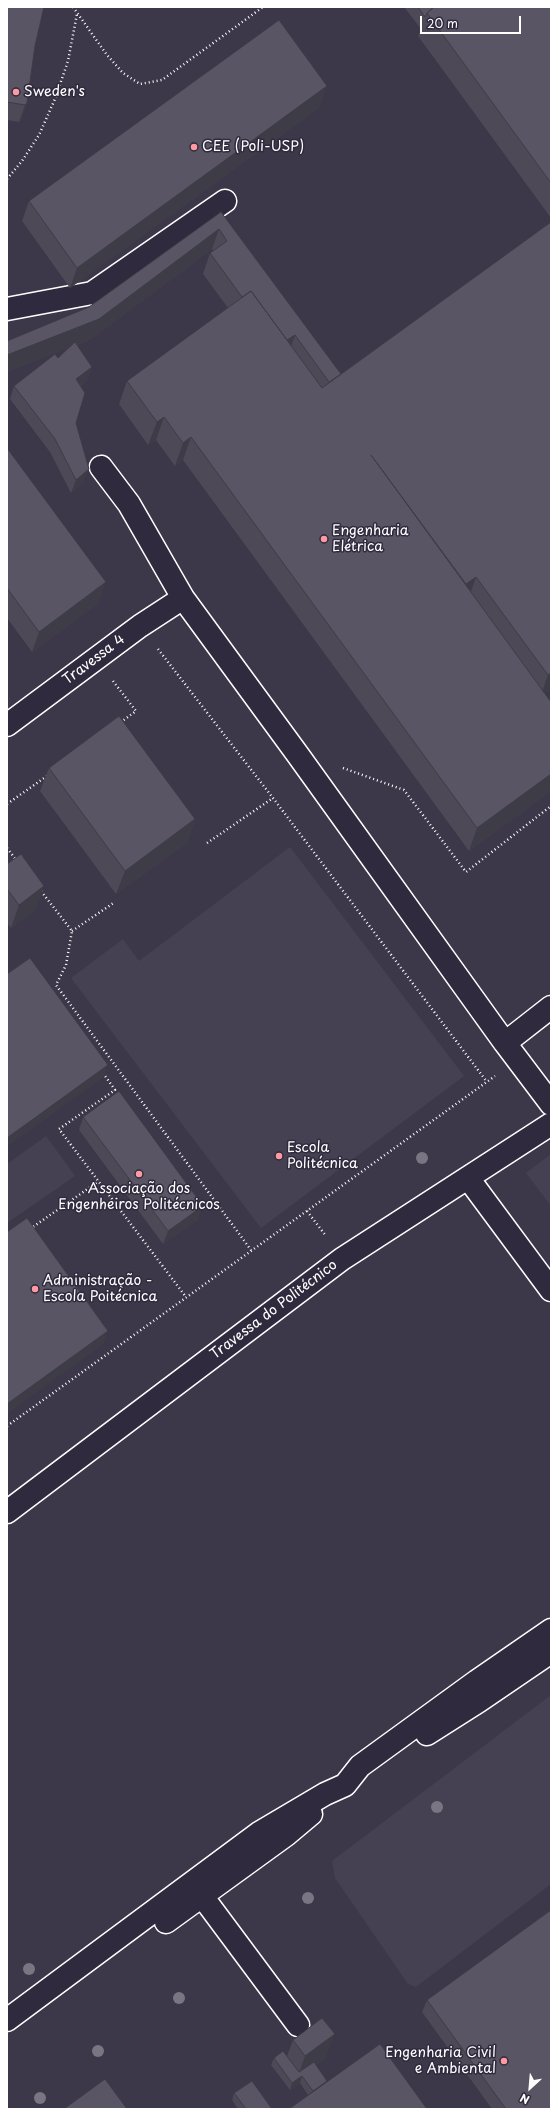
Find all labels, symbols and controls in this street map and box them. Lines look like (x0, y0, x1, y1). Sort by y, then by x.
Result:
scale bar (422, 8, 523, 34)
text: 20 m (427, 14, 458, 32)
place label: Sweden's (24, 84, 85, 100)
marker: Sweden's (11, 87, 21, 97)
place label: CEE (Poli-USP) (202, 139, 304, 155)
marker: CEE (Poli-USP) (189, 142, 199, 152)
place label: Engenharia Elétrica (332, 523, 409, 556)
marker: Engenharia Elétrica (319, 534, 329, 544)
street label: Travessa 4 (60, 631, 128, 689)
place label: Escola Politécnica (287, 1140, 358, 1172)
marker: Escola Politécnica (274, 1151, 284, 1161)
marker: Associação dos Engenheiros Politécnicos (134, 1169, 144, 1179)
place label: Associação dos Engenheiros Politécnicos (58, 1181, 220, 1214)
street label: Travessa do Politécnico (207, 1257, 341, 1363)
place label: Administração - Escola Poitécnica (43, 1273, 157, 1306)
marker: Administração - Escola Poitécnica (30, 1284, 40, 1294)
place label: Engenharia Civil e Ambiental (385, 2045, 496, 2078)
marker: Engenharia Civil e Ambiental (499, 2056, 509, 2066)
north arrow (510, 2068, 550, 2108)
text: N (517, 2090, 532, 2109)

